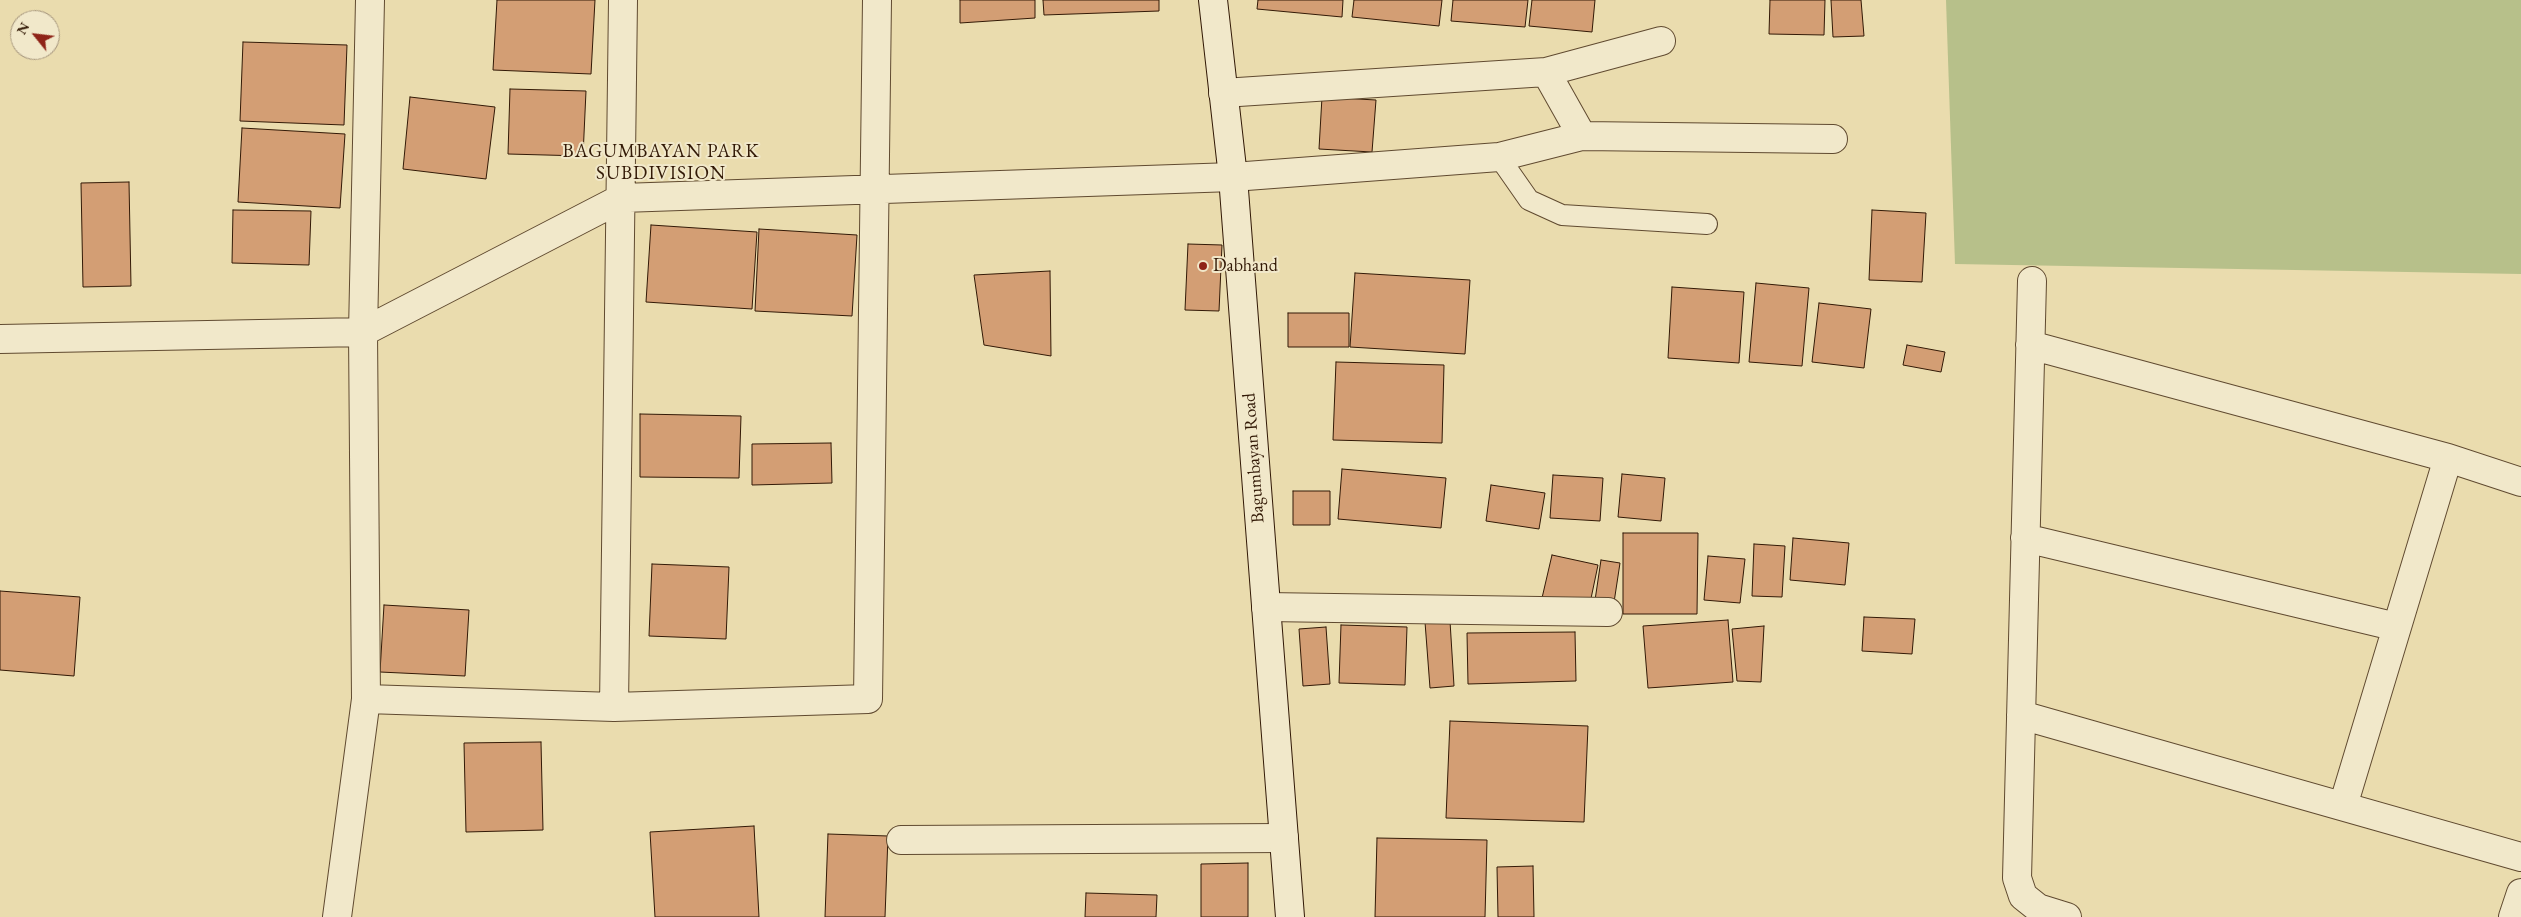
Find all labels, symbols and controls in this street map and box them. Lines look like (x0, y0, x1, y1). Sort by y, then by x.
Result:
north arrow (10, 10, 60, 60)
text: N (12, 19, 33, 38)
district label: BAGUMBAYAN PARK SUBDIVISION (561, 141, 761, 185)
place label: Dabhand (1213, 255, 1278, 277)
marker: Dabhand (1197, 260, 1209, 272)
street label: Bagumbayan Road (1239, 392, 1269, 524)

